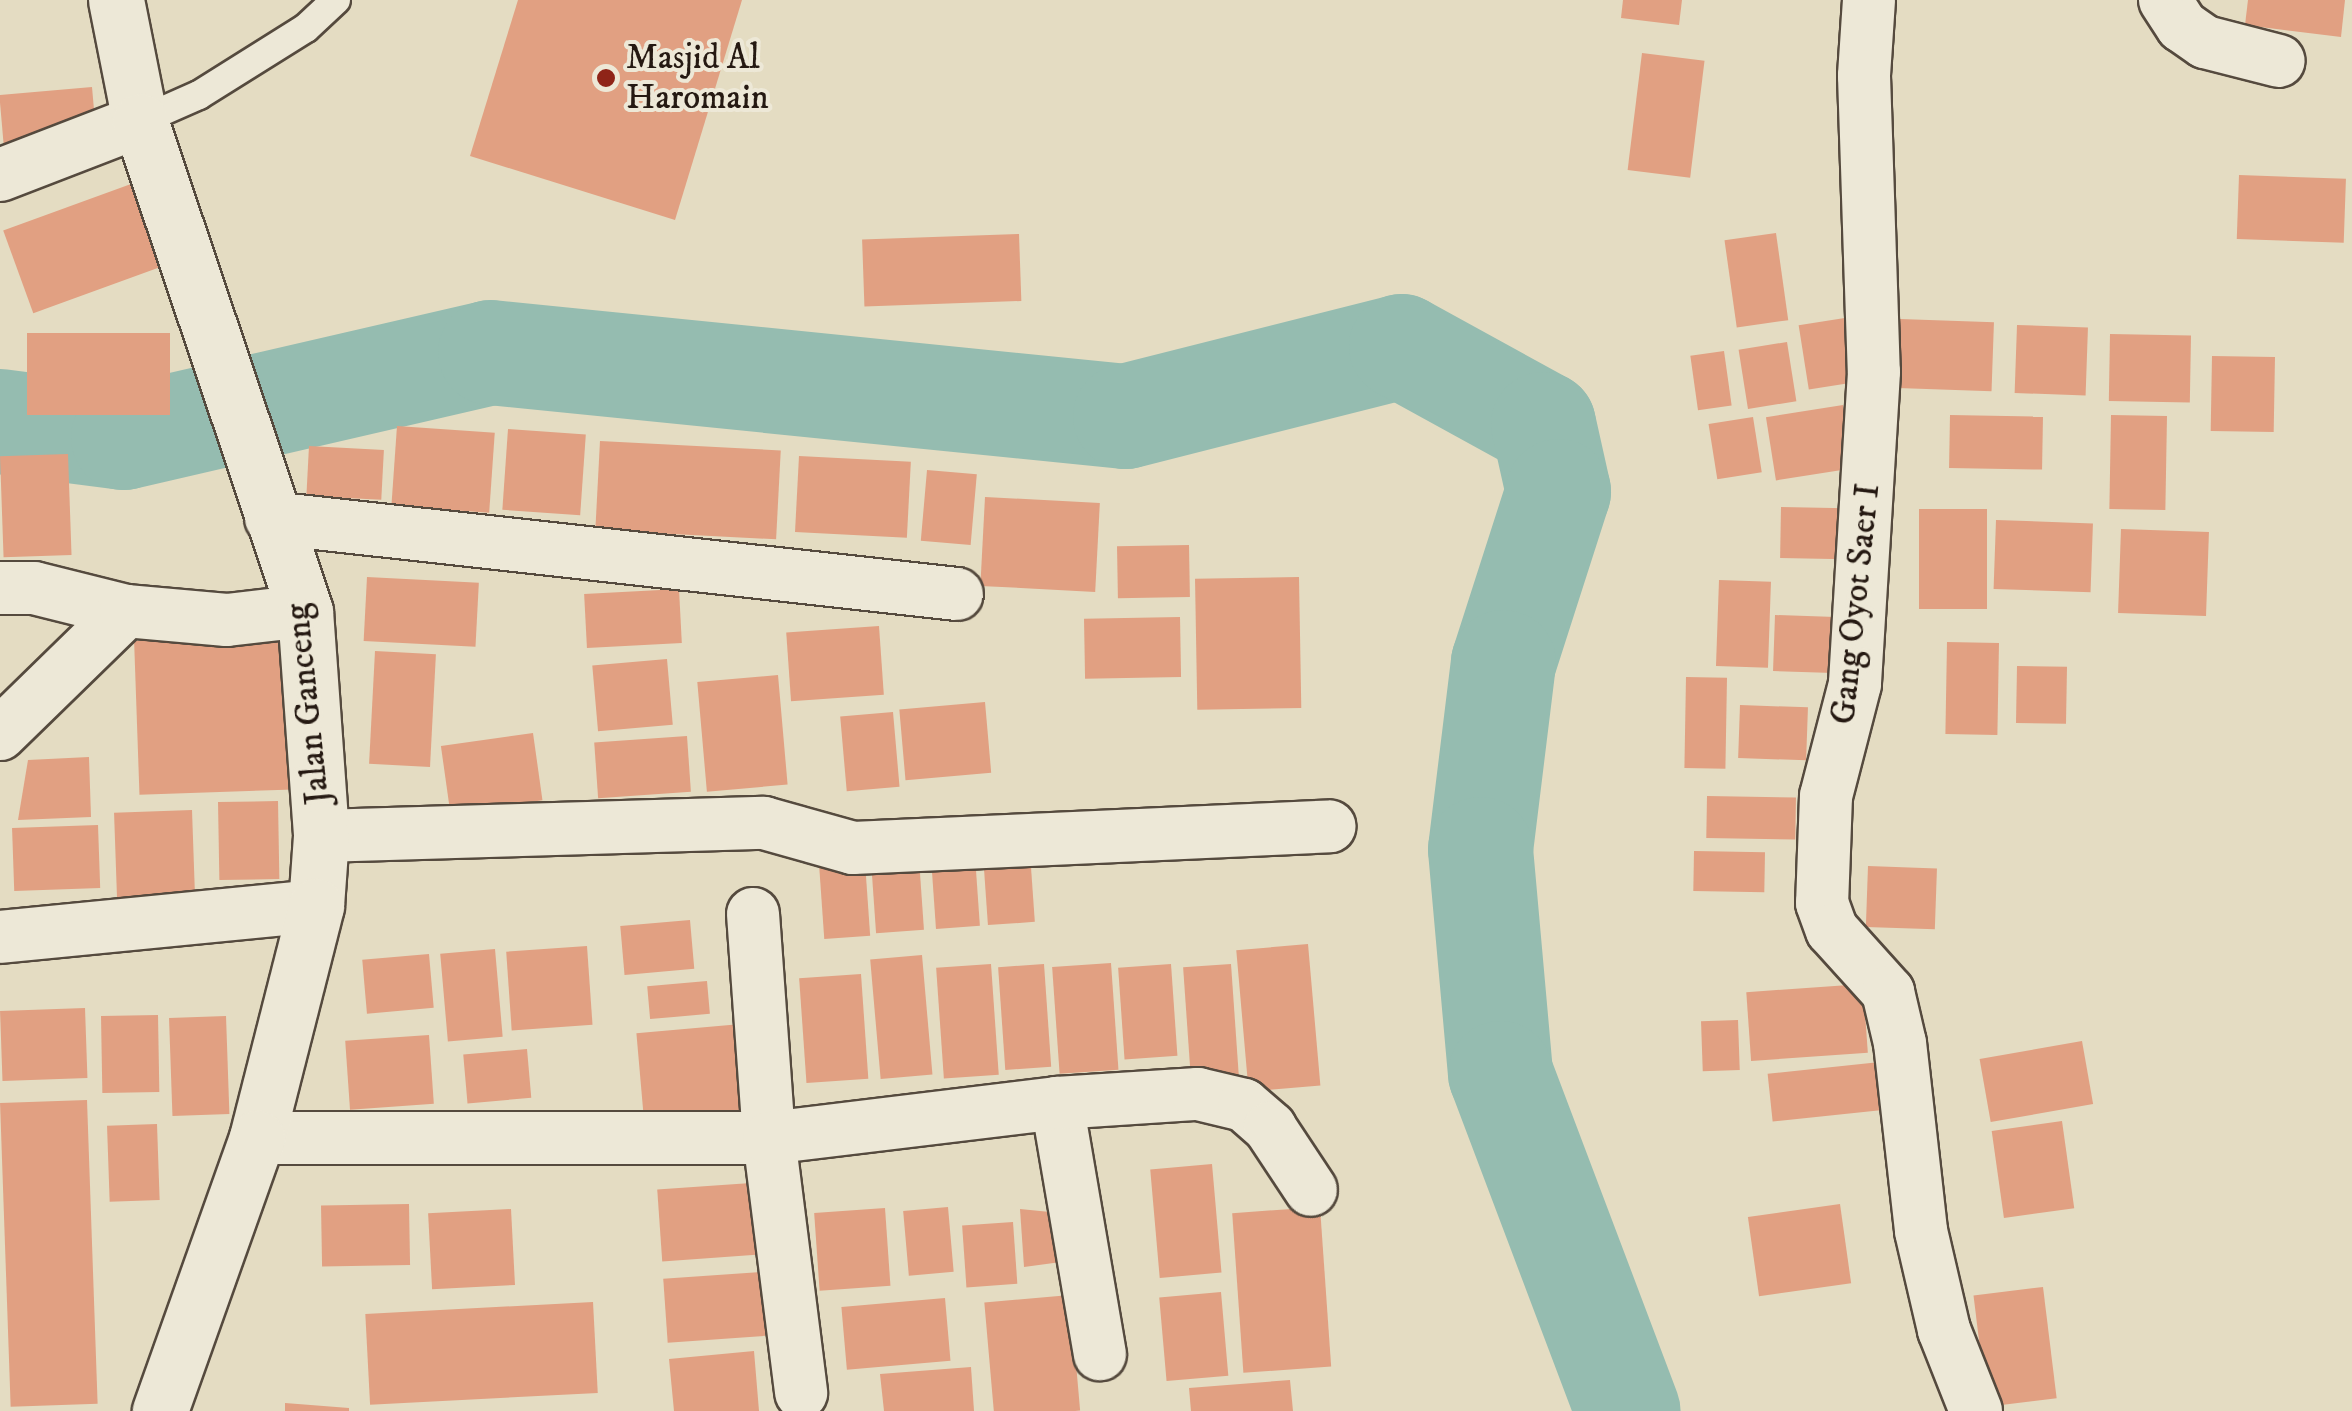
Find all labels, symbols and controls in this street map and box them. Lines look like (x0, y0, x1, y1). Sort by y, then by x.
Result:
place label: Masjid Al Haromain (626, 37, 769, 119)
marker: Masjid Al Haromain (595, 67, 617, 89)
street label: Gang Oyot Saer I (1822, 482, 1890, 726)
street label: Jalan Ganceng (277, 602, 339, 806)

